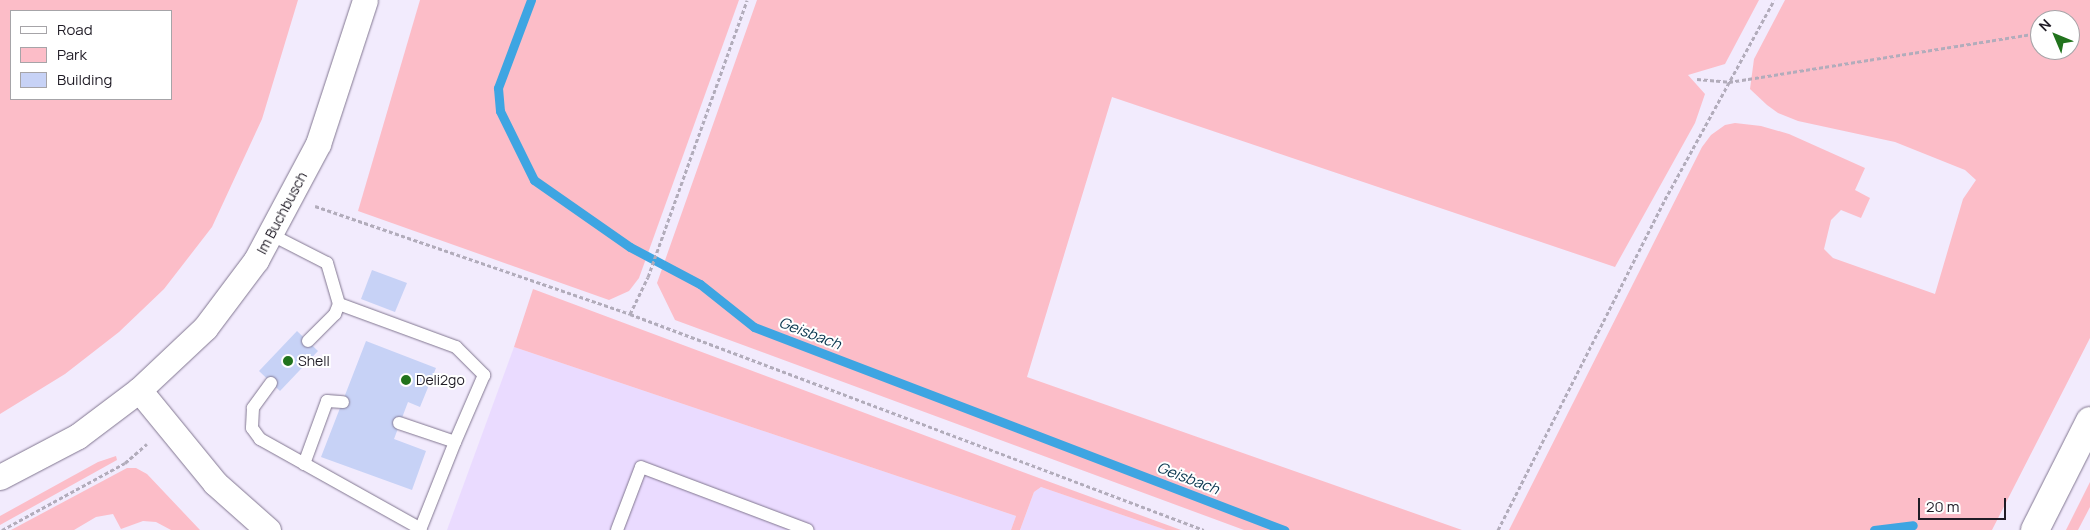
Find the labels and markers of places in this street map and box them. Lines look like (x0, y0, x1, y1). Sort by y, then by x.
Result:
place label: Shell (298, 353, 330, 369)
marker: Shell (282, 355, 294, 367)
place label: Deli2go (416, 372, 465, 388)
marker: Deli2go (400, 374, 412, 386)

